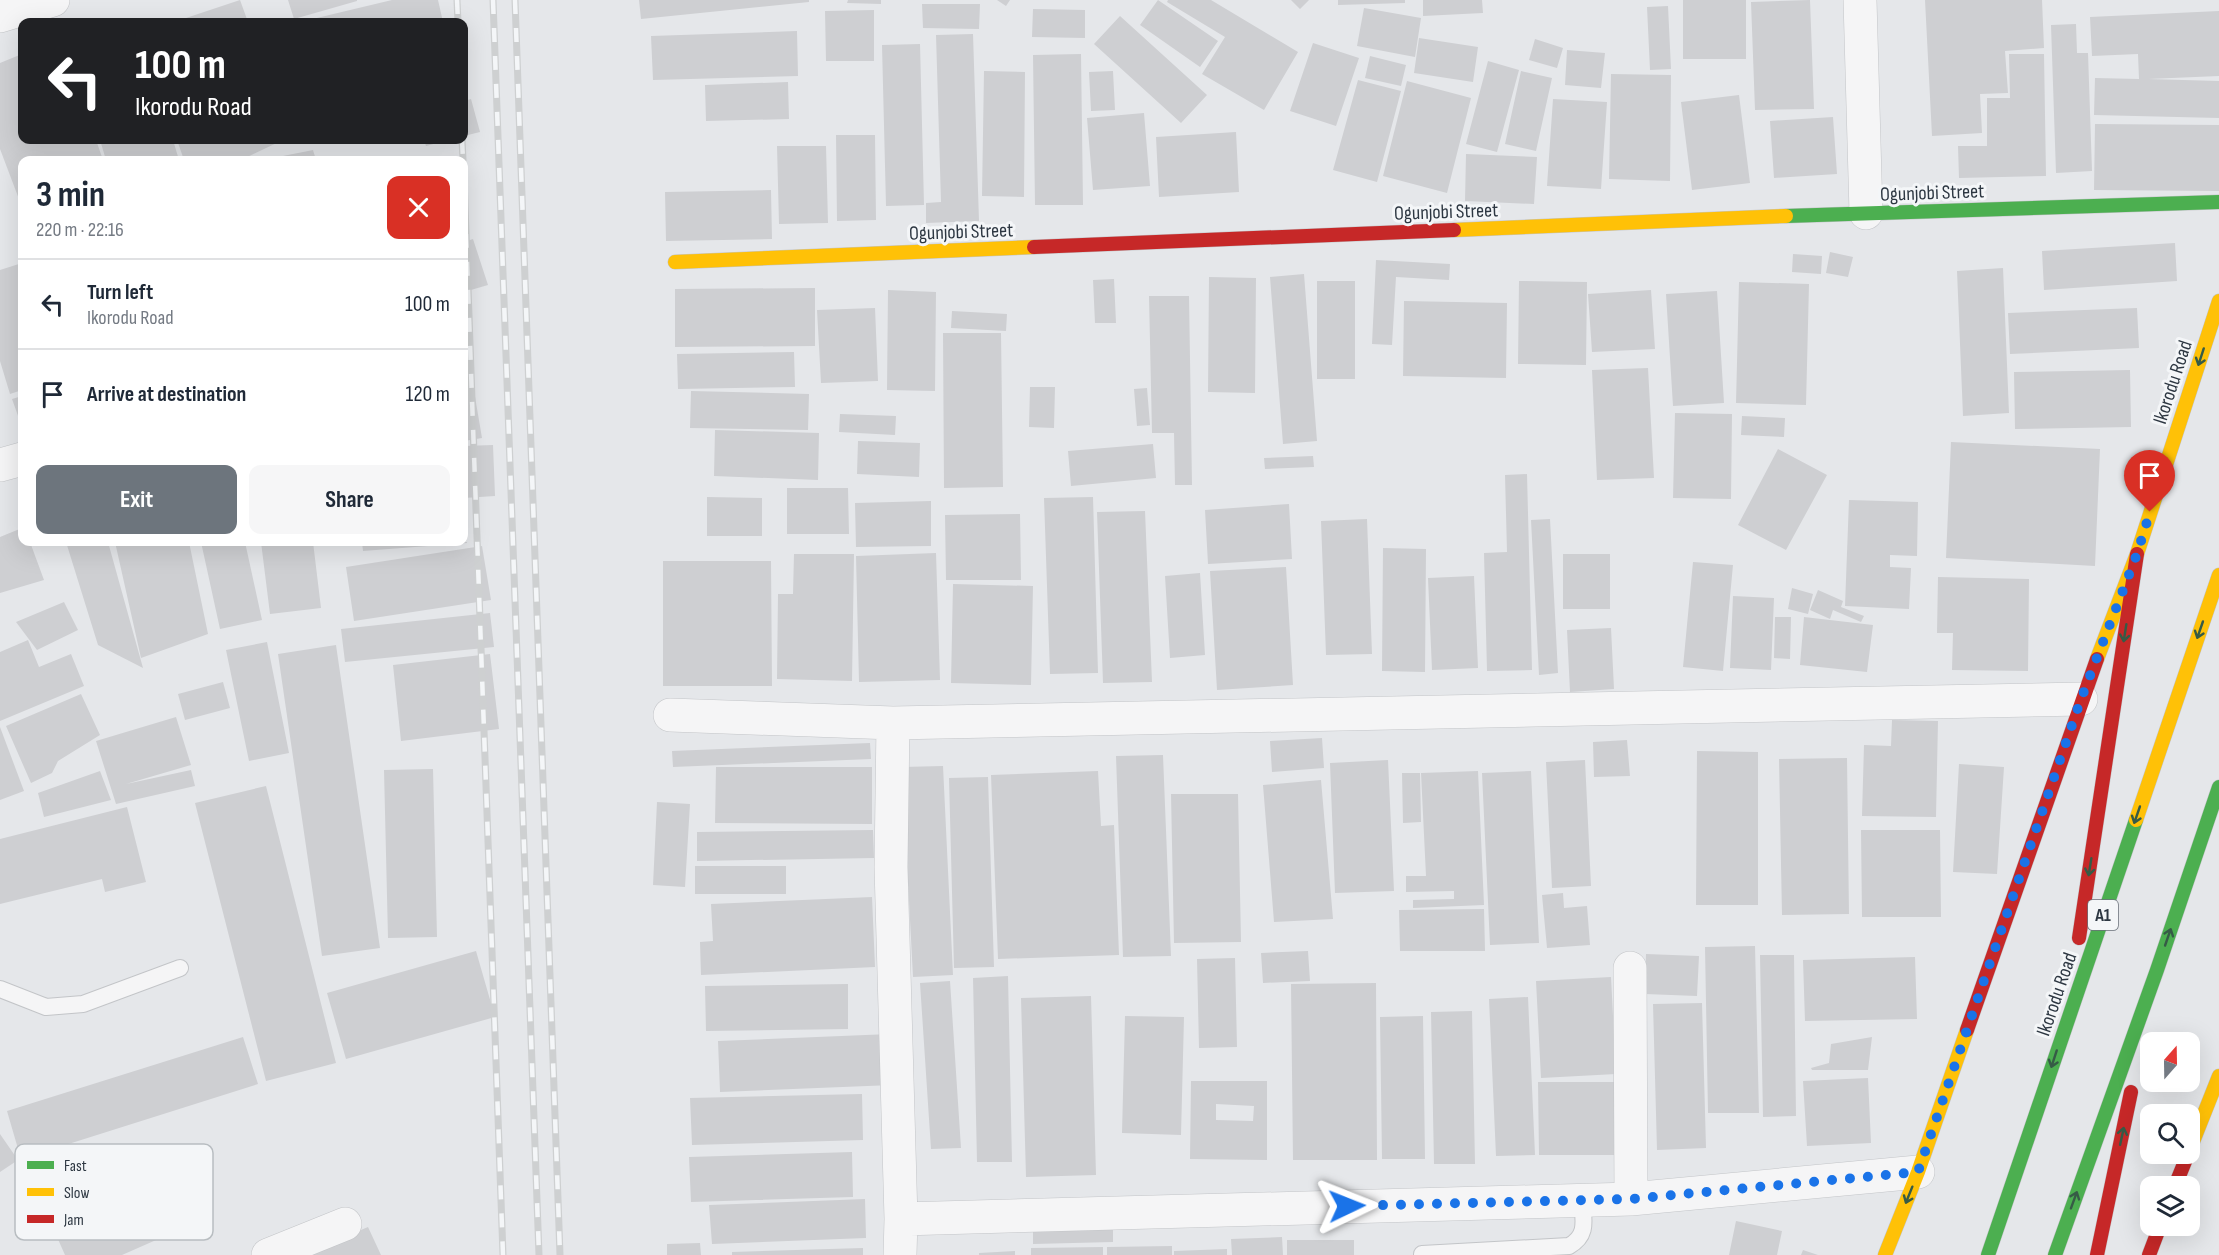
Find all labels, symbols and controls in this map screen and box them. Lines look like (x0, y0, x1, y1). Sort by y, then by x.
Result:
text: 100 m (135, 40, 226, 91)
icon: left (36, 42, 114, 120)
text: Ikorodu Road (135, 91, 252, 123)
text: 3 min (36, 174, 105, 217)
button: close (387, 176, 450, 239)
street label: Ogunjobi Street (1880, 179, 1984, 207)
street label: Ogunjobi Street (1394, 198, 1498, 226)
text: 220 m · 22:16 (36, 218, 124, 242)
street label: Ogunjobi Street (909, 218, 1013, 246)
text: Turn left (87, 279, 153, 306)
icon: left (36, 288, 69, 321)
text: 100 m (405, 291, 450, 318)
text: Ikorodu Road (87, 306, 174, 330)
street label: Ikorodu Road (2148, 337, 2198, 427)
one-way arrow (2195, 347, 2206, 366)
icon: arrive (36, 378, 69, 411)
text: Arrive at destination (87, 381, 246, 408)
text: 120 m (406, 381, 450, 408)
pin (2124, 450, 2175, 512)
icon: arrive (2133, 459, 2166, 492)
button: Exit (36, 465, 237, 534)
button: Share (249, 465, 450, 534)
one-way arrow (2193, 620, 2204, 639)
one-way arrow (2119, 623, 2130, 642)
one-way arrow (2130, 805, 2141, 824)
one-way arrow (2084, 857, 2095, 877)
road number: A1 (2088, 900, 2118, 930)
one-way arrow (2164, 928, 2175, 947)
street label: Ikorodu Road (2032, 949, 2082, 1039)
north arrow (2140, 1032, 2200, 1092)
map controls (2140, 1032, 2200, 1236)
one-way arrow (2048, 1049, 2059, 1068)
button: search (2140, 1104, 2200, 1164)
one-way arrow (2117, 1127, 2128, 1146)
legend (15, 1144, 213, 1240)
text: Fast (64, 1157, 87, 1176)
position arrow (1315, 1174, 1379, 1238)
button: layers (2140, 1176, 2200, 1236)
text: Slow (64, 1184, 89, 1203)
one-way arrow (1903, 1185, 1914, 1204)
one-way arrow (2070, 1191, 2081, 1210)
text: Jam (63, 1211, 84, 1230)

